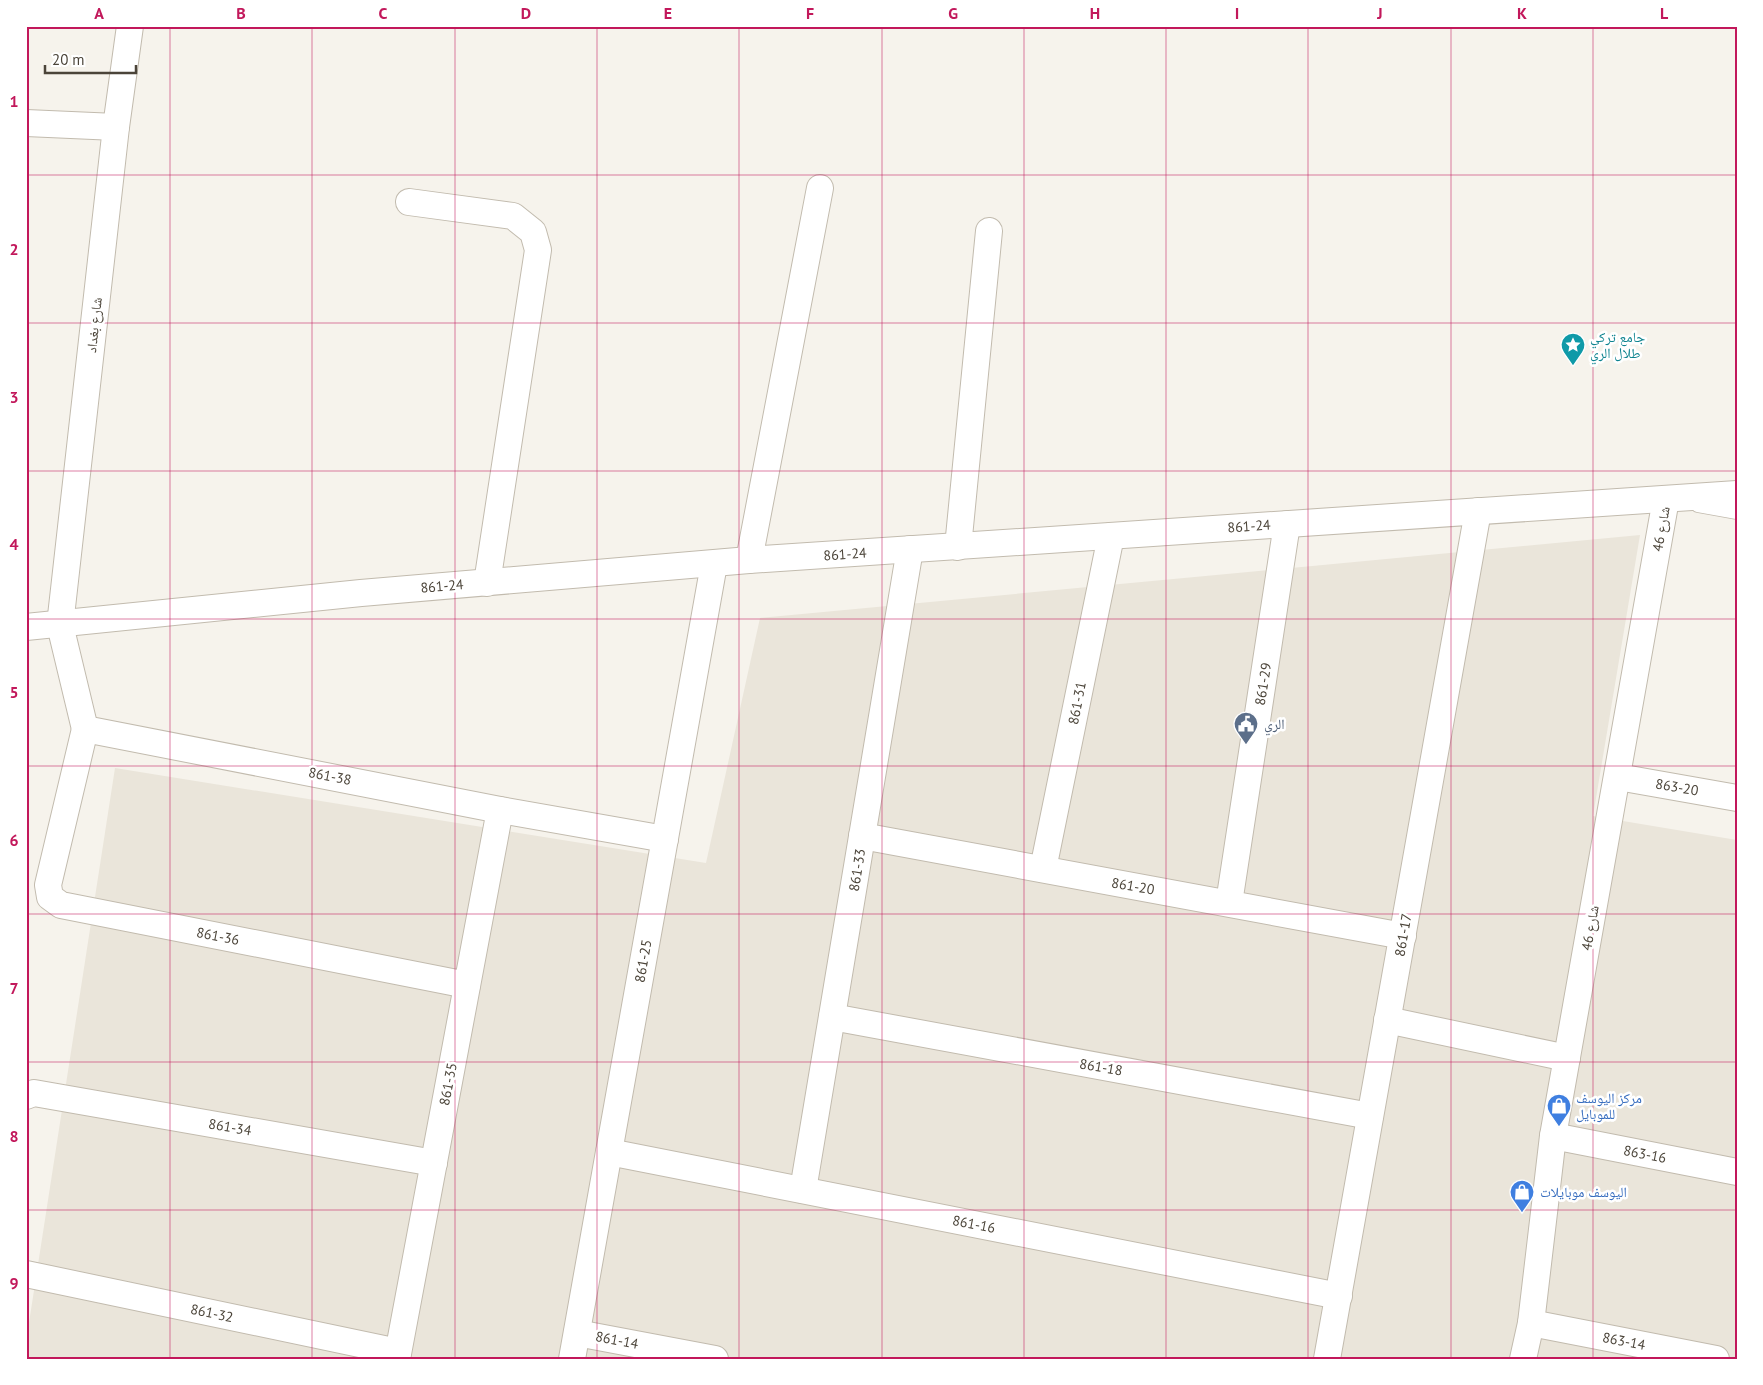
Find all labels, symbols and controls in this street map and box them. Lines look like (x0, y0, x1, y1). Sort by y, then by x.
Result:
text: A (94, 3, 104, 23)
text: B (236, 3, 246, 23)
text: C (379, 3, 388, 23)
text: D (521, 3, 531, 23)
text: E (664, 3, 672, 23)
text: F (806, 3, 814, 23)
text: G (948, 3, 958, 23)
text: H (1090, 3, 1100, 23)
text: I (1235, 3, 1239, 23)
text: J (1376, 3, 1383, 23)
text: K (1517, 3, 1527, 23)
text: L (1660, 3, 1669, 23)
scale bar (45, 42, 136, 74)
text: 20 m (52, 50, 85, 69)
text: 1 (9, 91, 19, 111)
text: 2 (9, 239, 19, 259)
street label: شارع بغداد (82, 296, 107, 354)
place label: جامع تركي طلال الري (1590, 328, 1645, 365)
place icon: جامع تركي طلال الري (1560, 332, 1586, 366)
text: 3 (9, 387, 19, 407)
street label: شارع 46 (1648, 505, 1675, 553)
street label: 861-24 (1227, 515, 1272, 536)
text: 4 (9, 534, 19, 554)
street label: 861-24 (823, 543, 868, 564)
street label: 861-24 (420, 575, 465, 597)
street label: 861-29 (1251, 661, 1275, 707)
street label: 861-31 (1064, 680, 1090, 726)
text: 5 (9, 682, 19, 702)
public building icon: الري (1233, 711, 1259, 745)
place label: الري (1264, 715, 1285, 736)
street label: 861-38 (307, 763, 353, 789)
street label: 863-20 (1654, 774, 1700, 800)
text: 6 (9, 830, 19, 850)
street label: 861-33 (845, 847, 869, 893)
street label: 861-20 (1110, 873, 1156, 899)
street label: شارع 46 (1577, 904, 1604, 952)
street label: 861-17 (1390, 912, 1416, 958)
street label: 861-36 (195, 923, 241, 949)
street label: 861-25 (630, 938, 656, 984)
text: 7 (9, 978, 19, 998)
street label: 861-18 (1078, 1054, 1124, 1080)
street label: 861-35 (435, 1061, 461, 1107)
place label: مركز اليوسف للموبايل (1576, 1089, 1642, 1123)
shop icon: مركز اليوسف للموبايل (1546, 1093, 1572, 1127)
street label: 861-34 (207, 1114, 253, 1140)
text: 8 (9, 1126, 19, 1146)
street label: 863-16 (1622, 1141, 1668, 1167)
shop icon: اليوسف موبايلات (1509, 1179, 1535, 1213)
place label: اليوسف موبايلات (1540, 1183, 1627, 1201)
street label: 861-16 (951, 1211, 997, 1237)
text: 9 (9, 1273, 19, 1293)
street label: 861-32 (189, 1300, 235, 1326)
street label: 861-14 (594, 1327, 640, 1353)
street label: 863-14 (1601, 1328, 1647, 1354)

